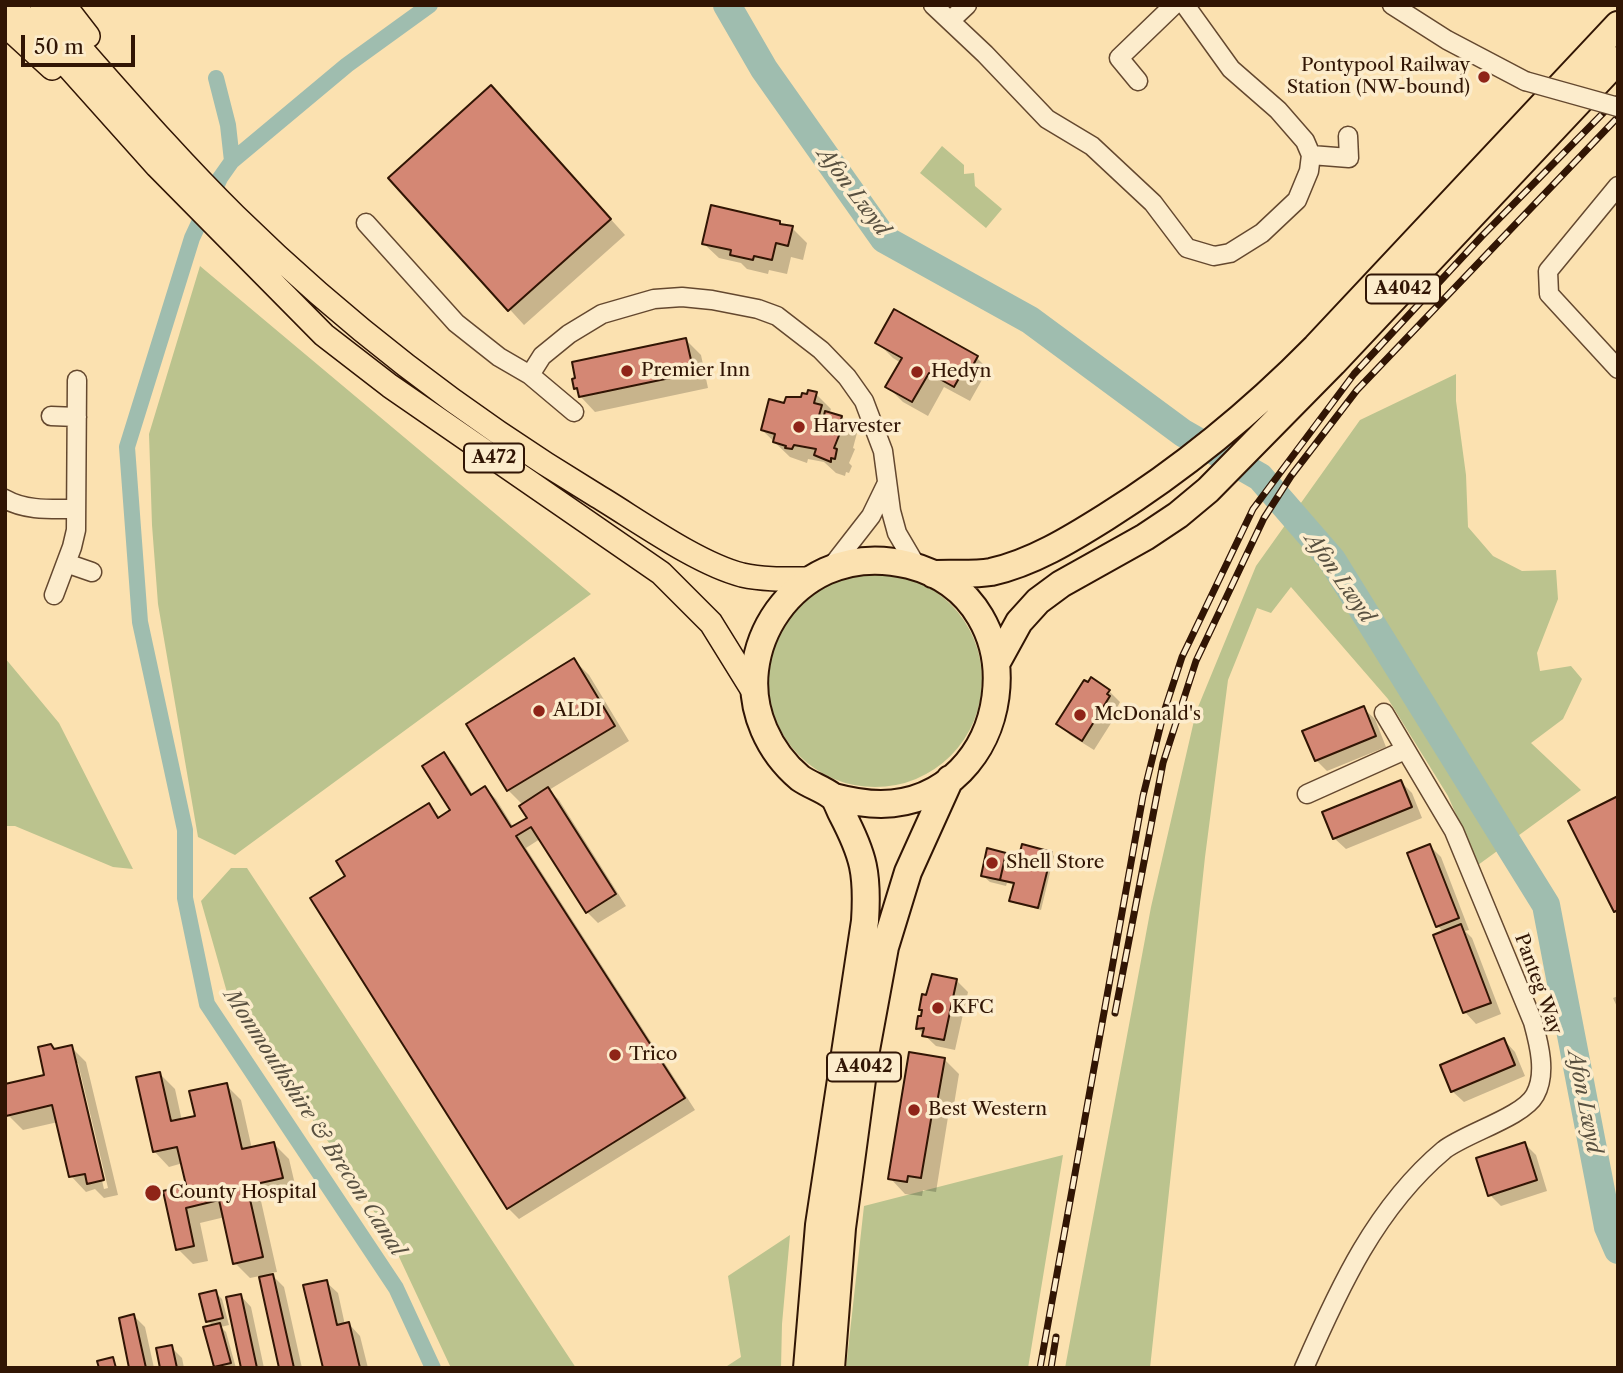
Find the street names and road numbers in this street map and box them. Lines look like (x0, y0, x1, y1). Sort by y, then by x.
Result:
road number: A4042 (1366, 274, 1440, 304)
road number: A472 (464, 444, 524, 472)
street label: Panteg Way (1509, 930, 1567, 1038)
road number: A4042 (827, 1052, 901, 1082)

